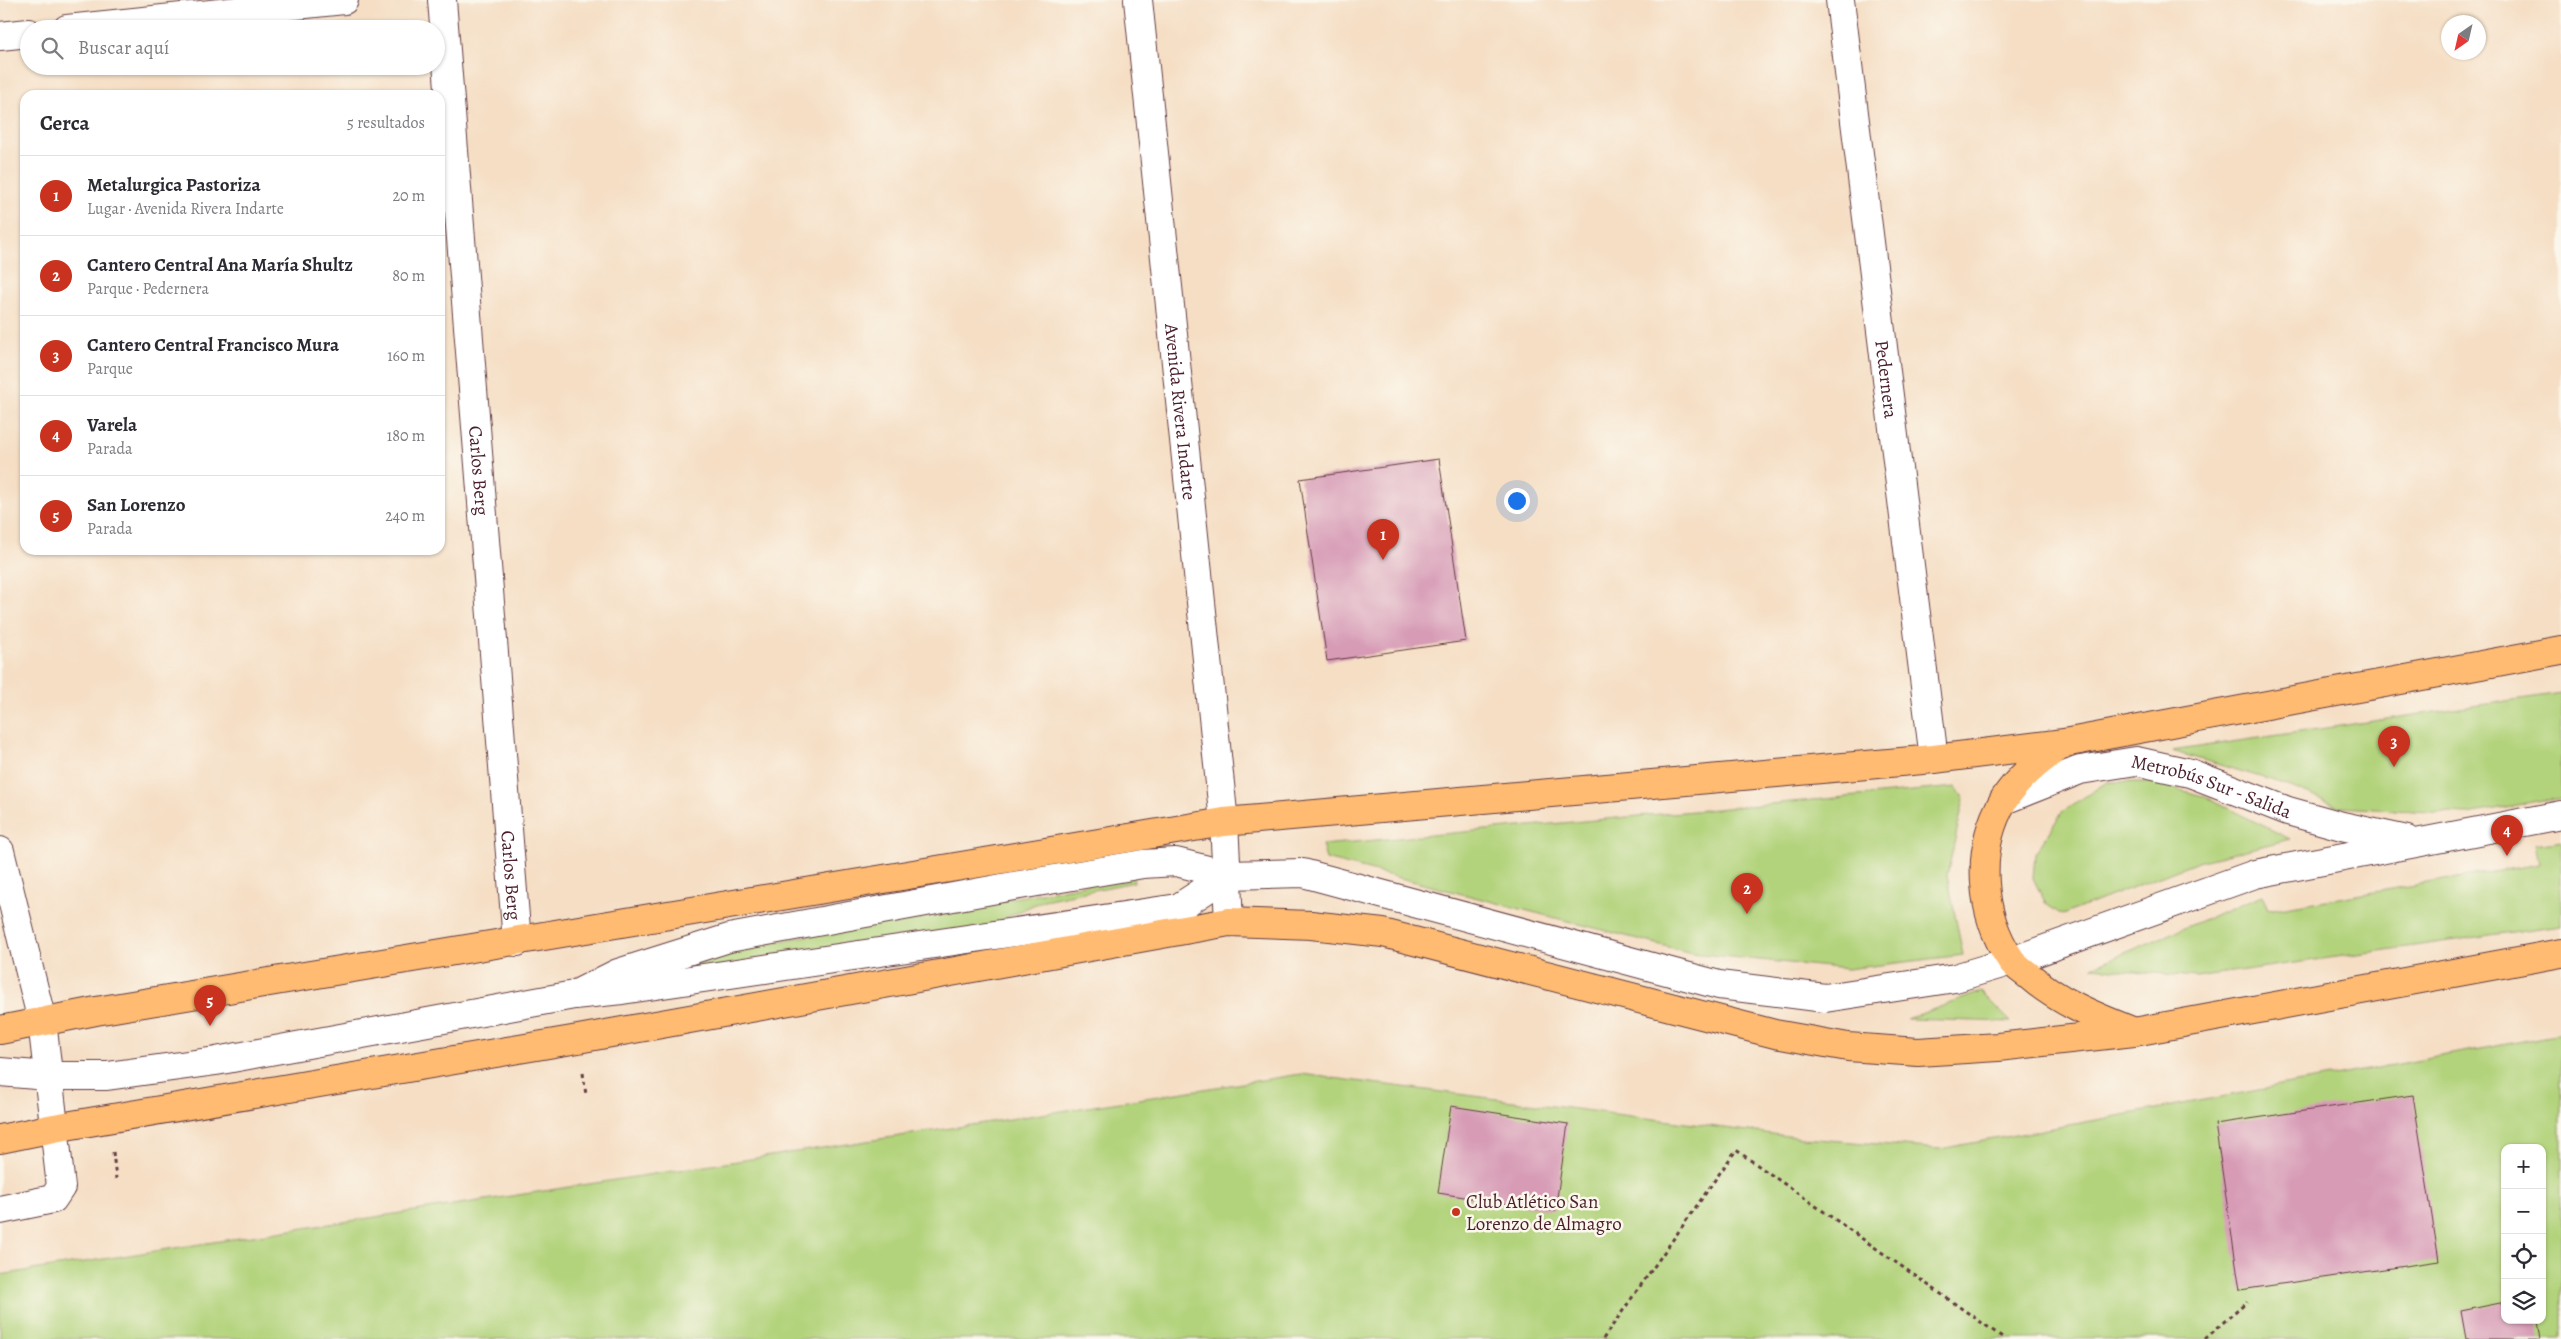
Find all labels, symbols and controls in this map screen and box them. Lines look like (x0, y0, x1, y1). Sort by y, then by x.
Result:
north arrow (2441, 15, 2486, 60)
search box (20, 20, 445, 75)
icon: search (38, 34, 66, 62)
text: Buscar aquí (78, 35, 169, 61)
text: Cerca (40, 109, 90, 137)
text: 5 resultados (347, 112, 425, 134)
text: Metalurgica Pastoriza (87, 172, 261, 198)
text: 1 (53, 185, 59, 207)
text: 20 m (392, 185, 425, 207)
text: Lugar · Avenida Rivera Indarte (87, 198, 284, 220)
text: Cantero Central Ana María Shultz (87, 252, 353, 278)
text: 2 (52, 265, 60, 287)
text: 80 m (392, 265, 425, 287)
text: Parque · Pedernera (87, 278, 209, 300)
street label: Avenida Rivera Indarte (1158, 321, 1202, 501)
text: Cantero Central Francisco Mura (87, 332, 339, 358)
street label: Pedernera (1868, 338, 1904, 420)
text: 3 (53, 345, 59, 367)
text: 160 m (387, 345, 425, 367)
text: Parque (87, 358, 133, 380)
text: Varela (87, 412, 137, 438)
text: 4 (52, 425, 60, 447)
text: 180 m (387, 425, 425, 447)
street label: Carlos Berg (462, 425, 495, 517)
text: Parada (87, 438, 132, 460)
your location (1504, 488, 1530, 514)
text: San Lorenzo (87, 492, 186, 518)
text: 5 (53, 505, 59, 527)
text: 240 m (385, 505, 425, 527)
text: Parada (87, 518, 132, 540)
pin: 1 (1367, 519, 1399, 560)
pin: 3 (2378, 726, 2410, 767)
street label: Metrobús Sur - Salida (2129, 748, 2295, 825)
pin: 4 (2491, 815, 2523, 856)
street label: Carlos Berg (494, 829, 527, 922)
pin: 2 (1731, 873, 1763, 914)
pin: 5 (194, 985, 226, 1026)
map controls (2501, 1144, 2546, 1324)
button: + (2501, 1144, 2546, 1189)
place label: Club Atlético San Lorenzo de Almagro (1466, 1189, 1622, 1237)
button: − (2501, 1189, 2546, 1234)
marker: Club Atlético San Lorenzo de Almagro (1450, 1206, 1462, 1218)
button: locate (2501, 1234, 2546, 1279)
button: layers (2501, 1279, 2546, 1324)

